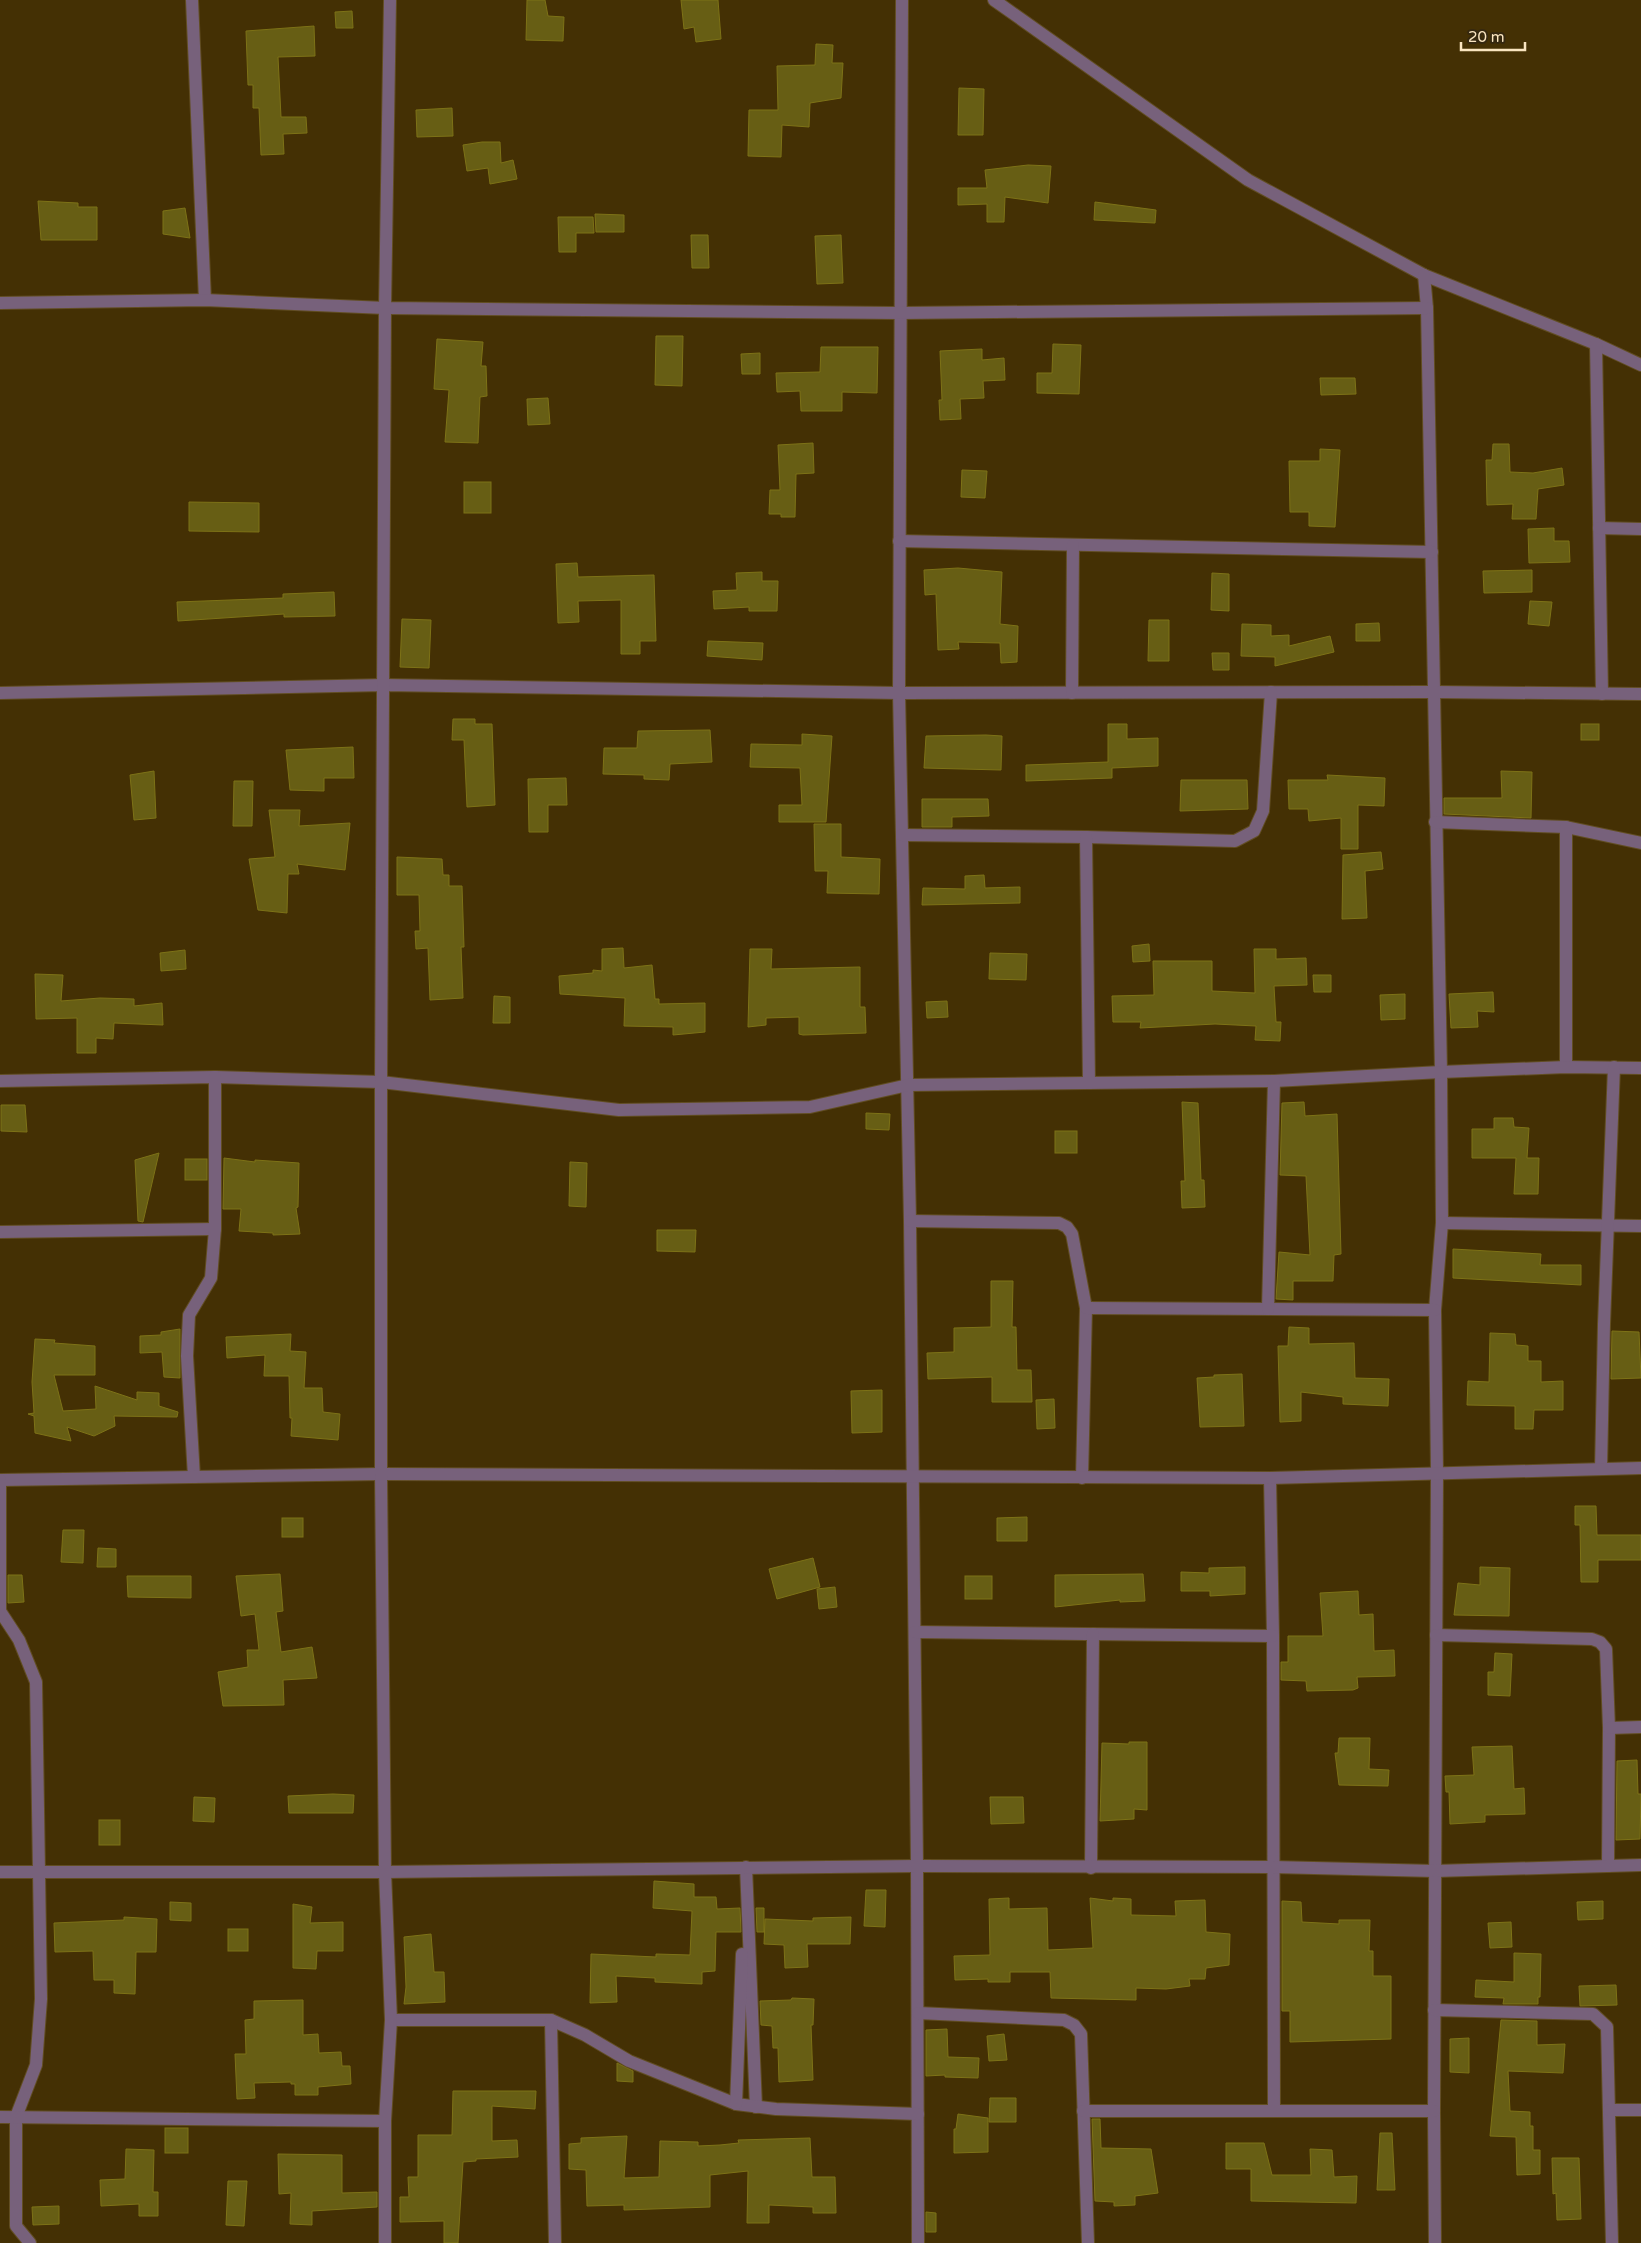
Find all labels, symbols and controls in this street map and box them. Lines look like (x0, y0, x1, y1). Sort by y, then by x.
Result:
scale bar (1461, 20, 1525, 52)
text: 20 m (1468, 28, 1505, 46)

